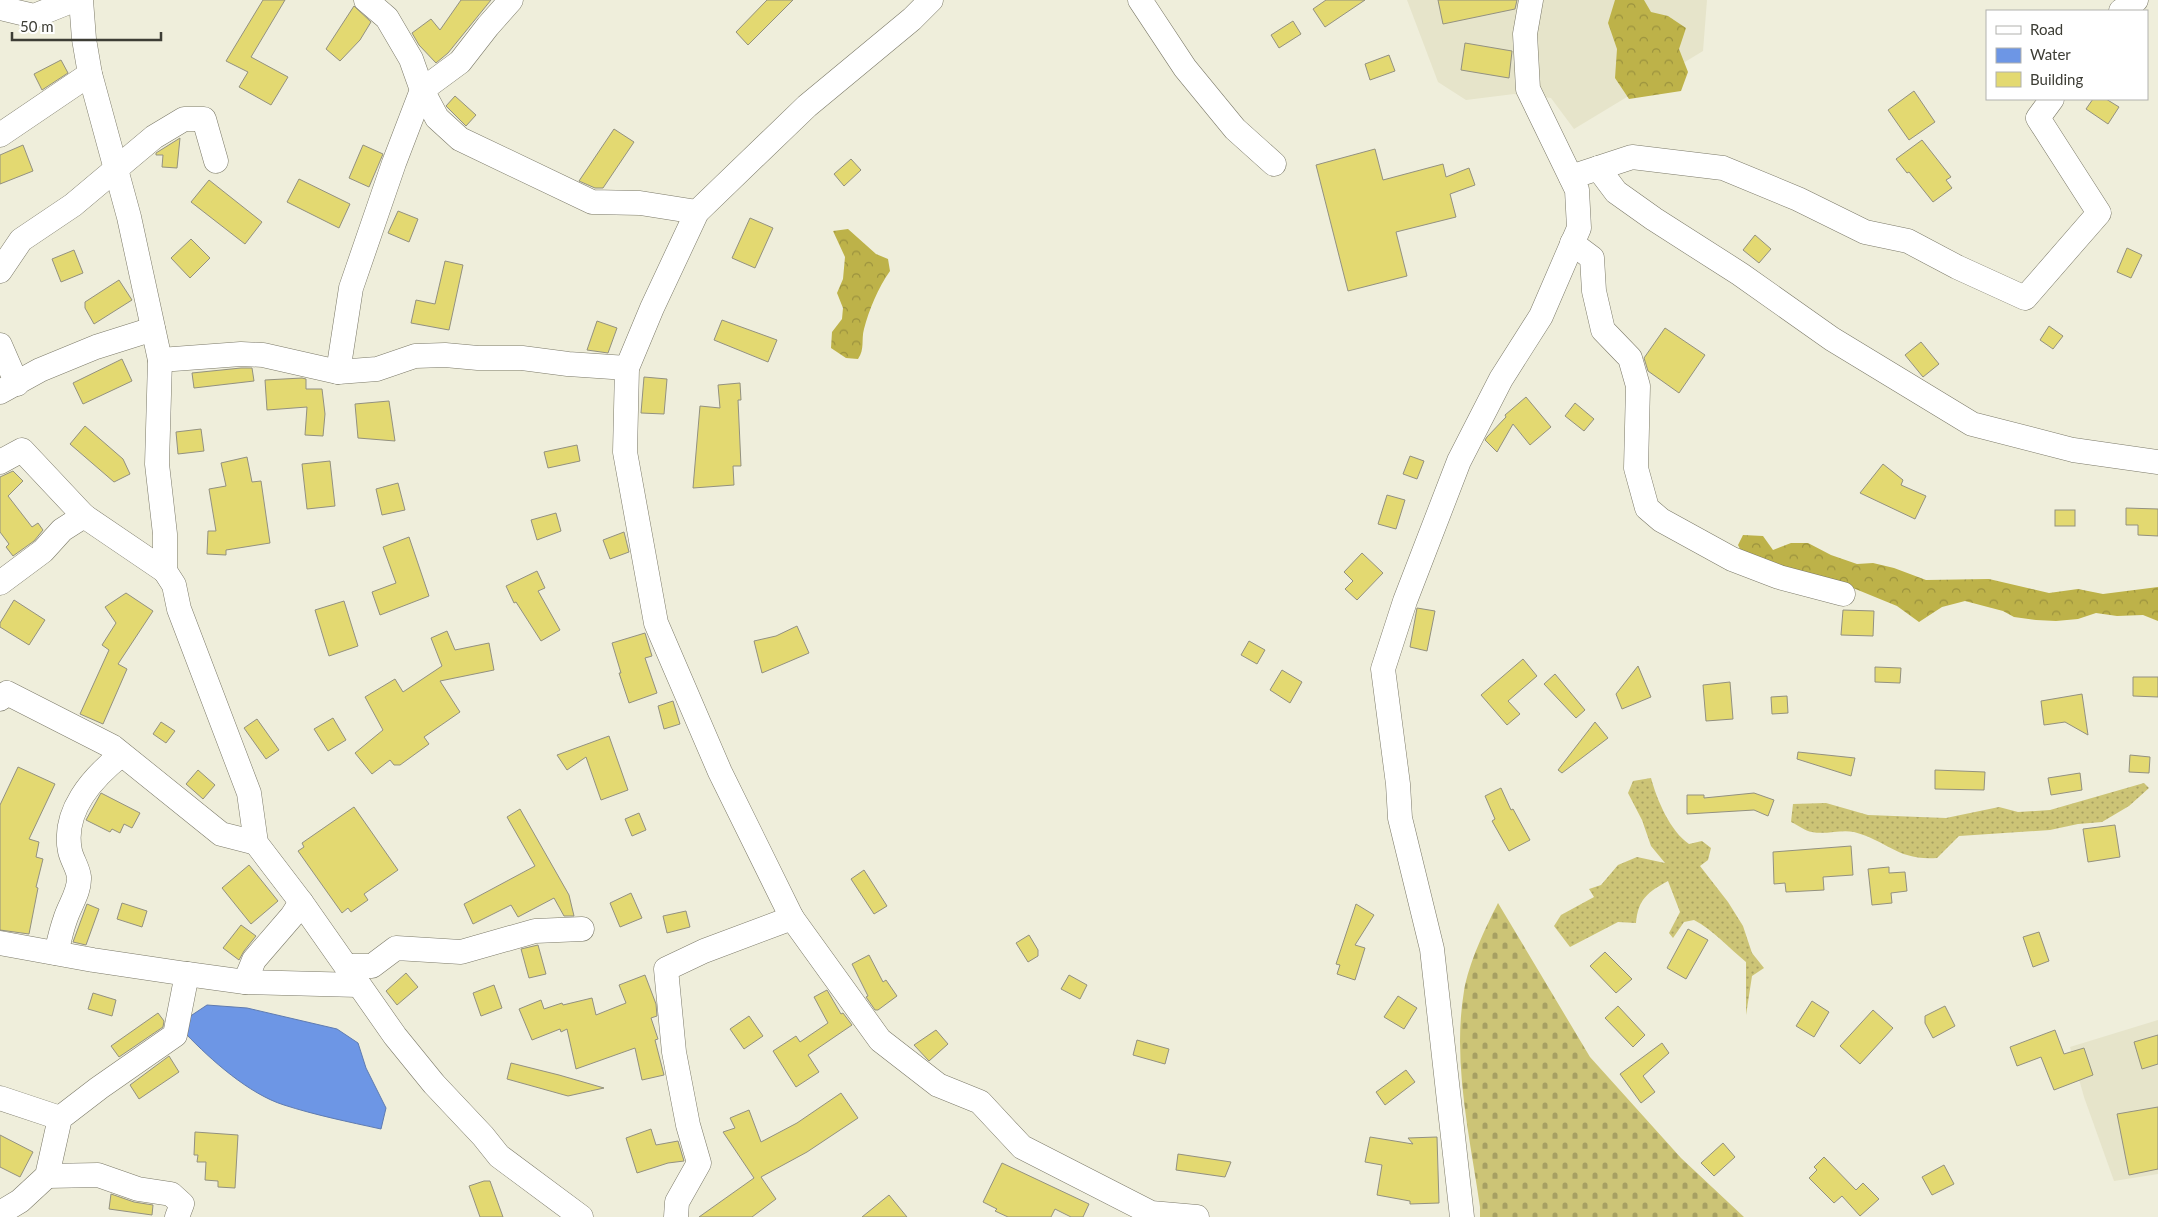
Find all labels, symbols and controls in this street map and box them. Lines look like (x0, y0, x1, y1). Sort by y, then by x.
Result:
scale bar (12, 10, 161, 42)
legend (1986, 10, 2148, 100)
text: 50 m (20, 17, 54, 35)
text: Road (2030, 20, 2063, 38)
text: Water (2030, 45, 2071, 63)
text: Building (2030, 70, 2083, 88)

